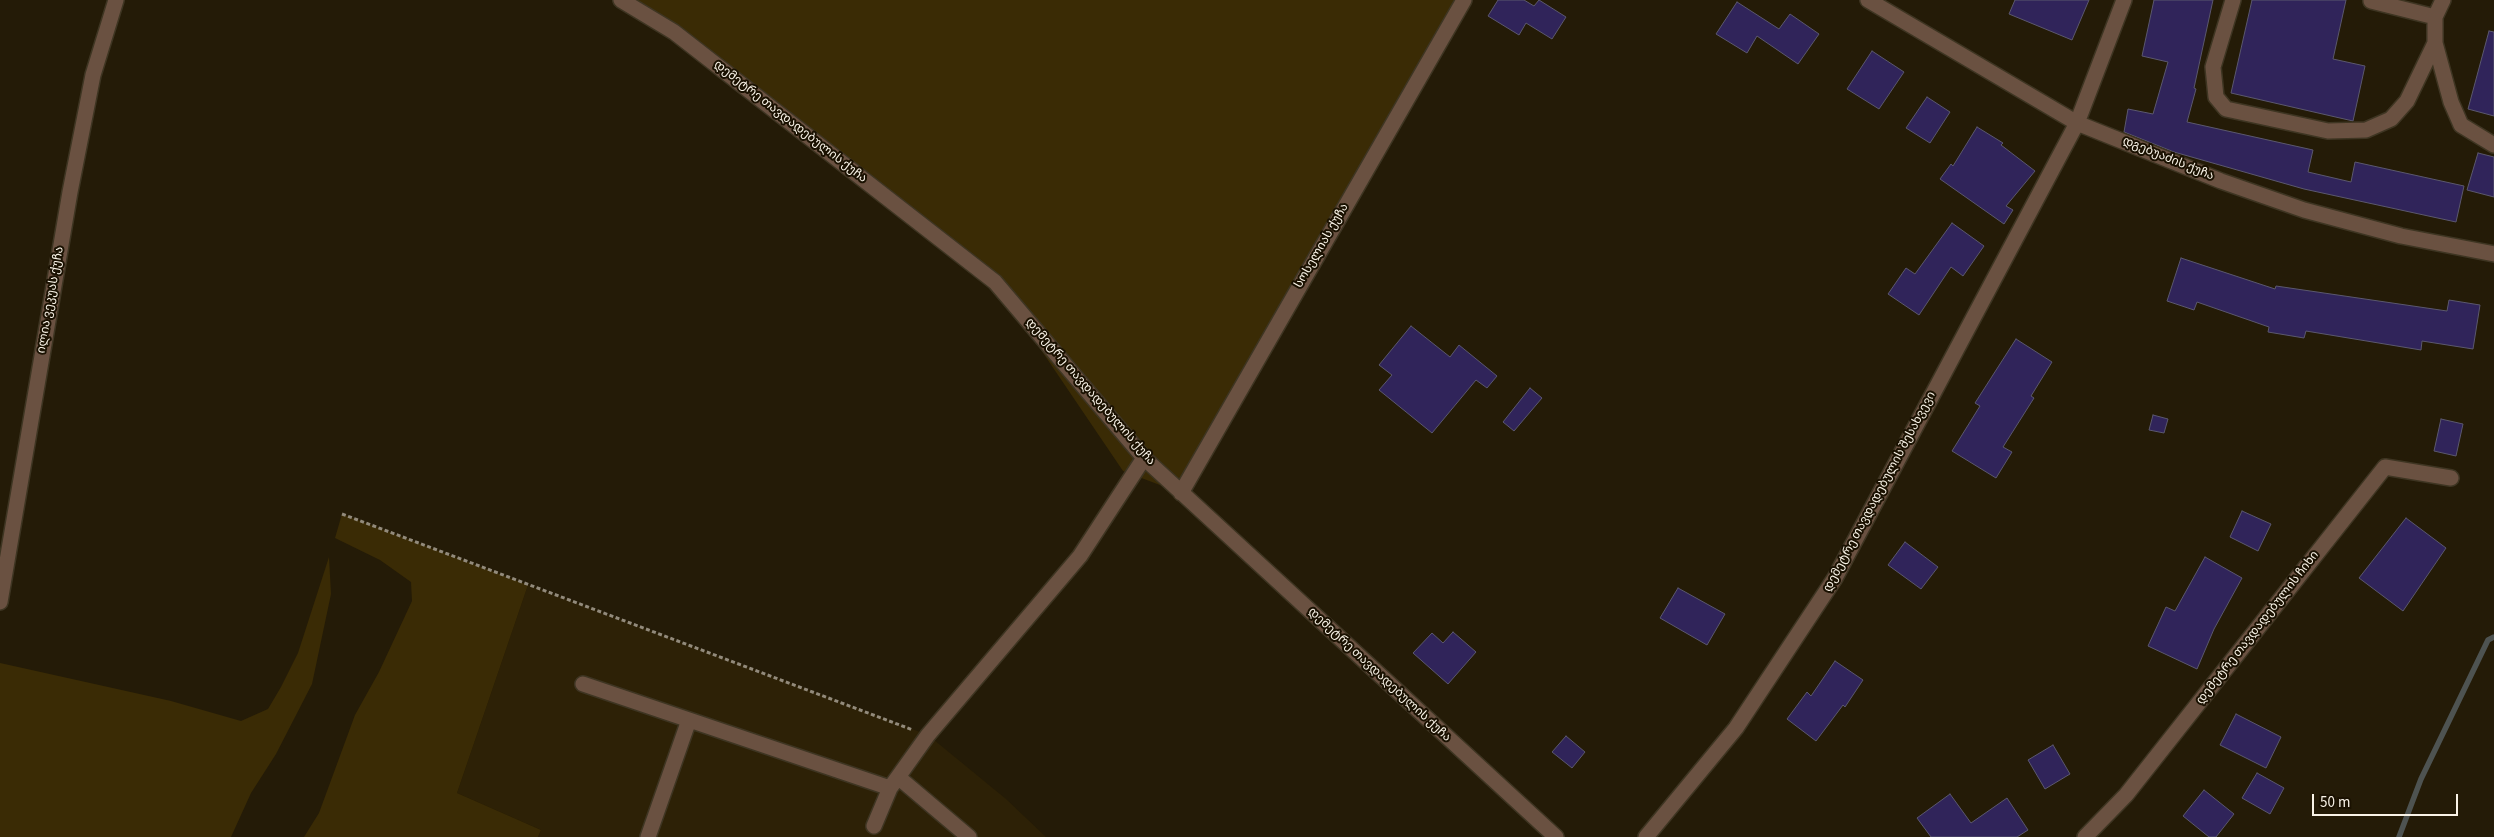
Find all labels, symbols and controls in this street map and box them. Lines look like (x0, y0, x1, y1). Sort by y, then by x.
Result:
street label: დემეტრე თავდადებულის ქუჩა (711, 58, 869, 186)
street label: დგებუაძის ქუჩა (2120, 134, 2216, 184)
street label: სოსელიას ქუჩა (1292, 201, 1352, 291)
street label: ილია ვეკუას ქუჩა (35, 246, 67, 354)
street label: დემეტრე თავდადებულის ქუჩა (1022, 315, 1158, 469)
street label: დემეტრე თავდადებულის შესახვევი (1821, 389, 1939, 595)
street label: დემეტრე თავდადებულის ჩიხი (2194, 549, 2322, 707)
street label: დემეტრე თავდადებულის ქუჩა (1305, 605, 1453, 745)
scale bar (2314, 784, 2460, 816)
text: 50 m (2320, 792, 2350, 813)

